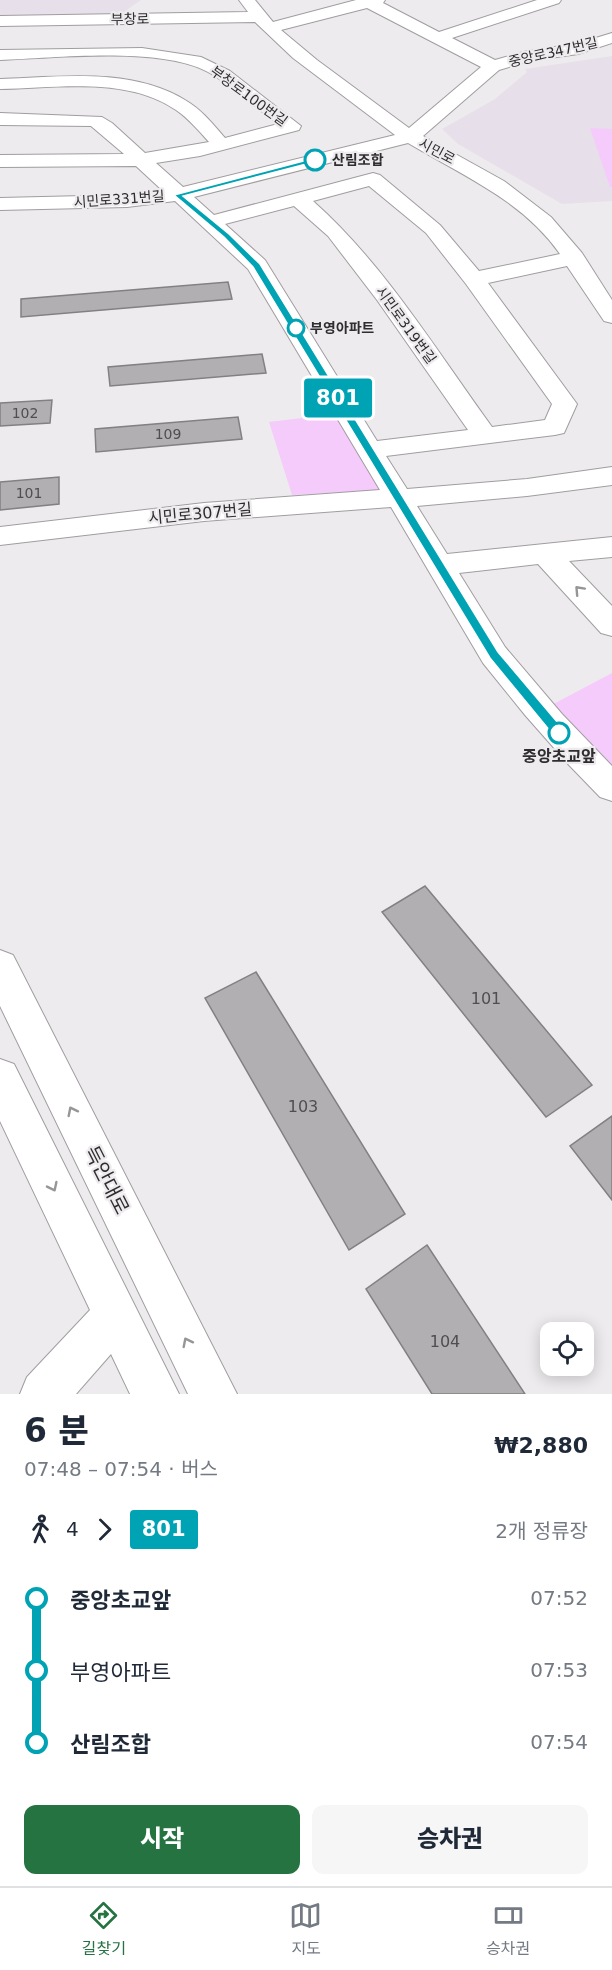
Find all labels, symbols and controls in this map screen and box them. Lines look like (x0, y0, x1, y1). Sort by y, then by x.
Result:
street label: 부창로 (111, 11, 150, 27)
street label: 중앙로347번길 (507, 34, 599, 70)
street label: 부창로100번길 (207, 63, 291, 129)
street label: 시민로 (416, 135, 458, 167)
marker: 산림조합 (304, 149, 326, 171)
place label: 산림조합 (332, 152, 384, 168)
street label: 시민로331번길 (73, 188, 165, 210)
street label: 시민로319번길 (373, 283, 439, 367)
marker: 부영아파트 (287, 319, 305, 337)
place label: 부영아파트 (310, 320, 375, 336)
line badge: 801 (304, 378, 372, 418)
text: 801 (316, 386, 360, 410)
house number: 102 (12, 405, 38, 421)
house number: 109 (155, 426, 181, 442)
house number: 101 (16, 485, 42, 501)
street label: 시민로307번길 (147, 499, 253, 528)
one-way arrow (575, 586, 586, 597)
marker: 중앙초교앞 (548, 722, 570, 744)
place label: 중앙초교앞 (522, 747, 596, 766)
house number: 101 (471, 989, 501, 1008)
house number: 103 (288, 1097, 318, 1116)
one-way arrow (68, 1106, 79, 1117)
street label: 득안대로 (80, 1142, 134, 1218)
one-way arrow (46, 1181, 58, 1192)
map controls (540, 1322, 594, 1376)
button: locate (540, 1322, 594, 1376)
house number: 104 (430, 1332, 460, 1351)
one-way arrow (183, 1337, 195, 1348)
text: 6 분 (24, 1411, 89, 1450)
text: ₩2,880 (494, 1433, 588, 1458)
text: 07:48 – 07:54 · 버스 (24, 1457, 218, 1481)
icon: walk (24, 1513, 57, 1546)
icon: forward (88, 1513, 121, 1546)
text: 4 (66, 1517, 79, 1541)
text: 801 (142, 1517, 186, 1541)
text: 2개 정류장 (495, 1519, 588, 1543)
text: 07:52 (530, 1586, 588, 1610)
text: 중앙초교앞 (70, 1588, 171, 1613)
text: 07:53 (530, 1658, 588, 1682)
text: 부영아파트 (70, 1660, 171, 1685)
text: 07:54 (530, 1730, 588, 1754)
text: 산림조합 (70, 1732, 151, 1757)
button: 시작 (24, 1805, 300, 1874)
button: 승차권 (312, 1805, 588, 1874)
tab: 길찾기 (82, 1899, 126, 1959)
tab: 지도 (289, 1899, 322, 1959)
tab: 승차권 (486, 1899, 530, 1959)

